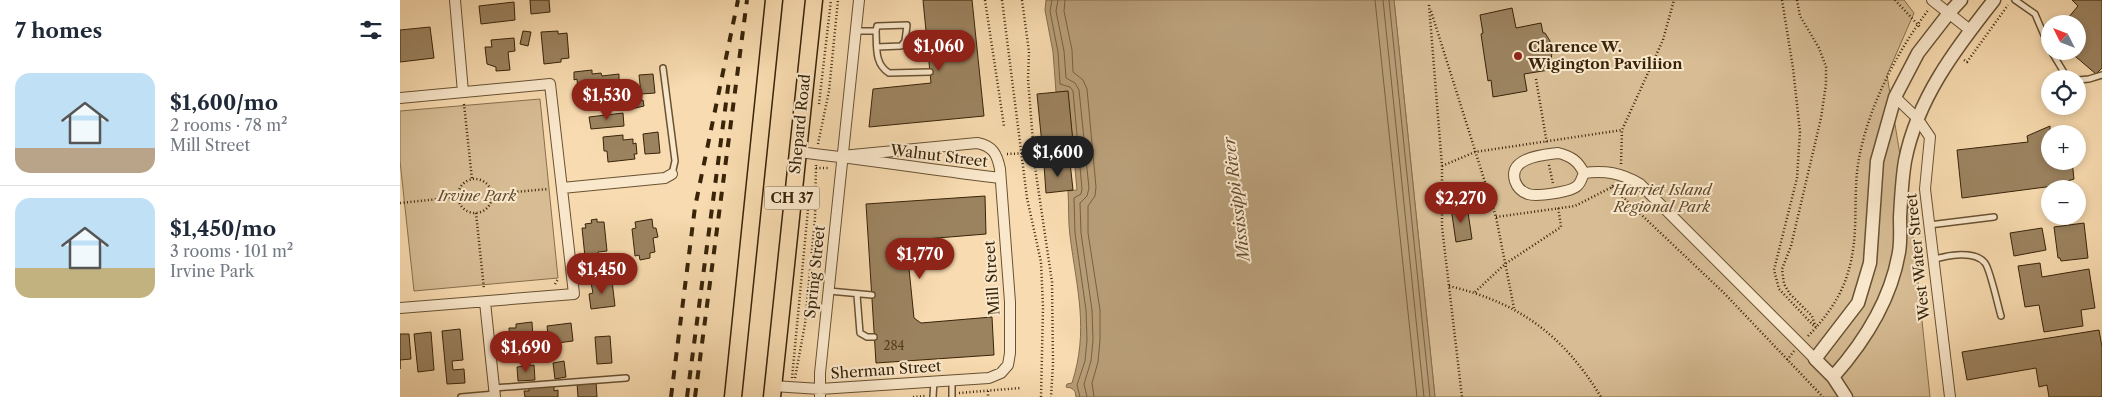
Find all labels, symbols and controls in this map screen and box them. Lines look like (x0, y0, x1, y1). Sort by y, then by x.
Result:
north arrow (2041, 15, 2086, 60)
map controls (2041, 15, 2086, 225)
icon: filters (357, 16, 385, 44)
text: 7 homes (15, 18, 102, 43)
pin: $1,060 (898, 30, 980, 72)
text: $1,060 (914, 36, 964, 56)
place label: Clarence W. Wigington Paviliion (1527, 37, 1683, 73)
marker: Clarence W. Wigington Paviliion (1512, 50, 1524, 62)
button: locate (2041, 70, 2086, 115)
street label: Shepard Road (785, 73, 814, 175)
pin: $1,530 (566, 78, 648, 121)
text: $1,530 (583, 85, 631, 105)
text: $1,600/mo (170, 90, 278, 115)
icon: home (55, 93, 115, 153)
text: 2 rooms · 78 m² (170, 115, 288, 135)
button: + (2041, 125, 2086, 170)
water label: Mississippi River (1218, 134, 1254, 264)
text: Mill Street (170, 135, 250, 155)
pin: $1,600 (1017, 136, 1099, 178)
street label: Walnut Street (888, 140, 989, 171)
text: $1,600 (1033, 142, 1083, 162)
park label: Harriet Island Regional Park (1612, 180, 1713, 216)
button: − (2041, 180, 2086, 225)
pin: $2,270 (1420, 182, 1502, 224)
park label: Irvine Park (437, 186, 517, 205)
road number: CH 37 (764, 187, 820, 210)
text: $2,270 (1436, 188, 1486, 208)
street label: West Water Street (1901, 192, 1934, 323)
text: $1,450/mo (170, 216, 276, 241)
icon: home (55, 218, 115, 278)
street label: Spring Street (800, 224, 829, 319)
pin: $1,770 (879, 238, 961, 280)
street label: Mill Street (979, 239, 1004, 316)
text: 3 rooms · 101 m² (170, 241, 293, 261)
text: $1,770 (896, 244, 944, 264)
pin: $1,450 (561, 252, 643, 295)
text: $1,450 (577, 259, 627, 279)
text: Irvine Park (170, 261, 254, 281)
pin: $1,690 (485, 330, 567, 373)
text: $1,690 (501, 337, 551, 357)
house number: 284 (884, 338, 905, 353)
street label: Sherman Street (830, 356, 943, 383)

